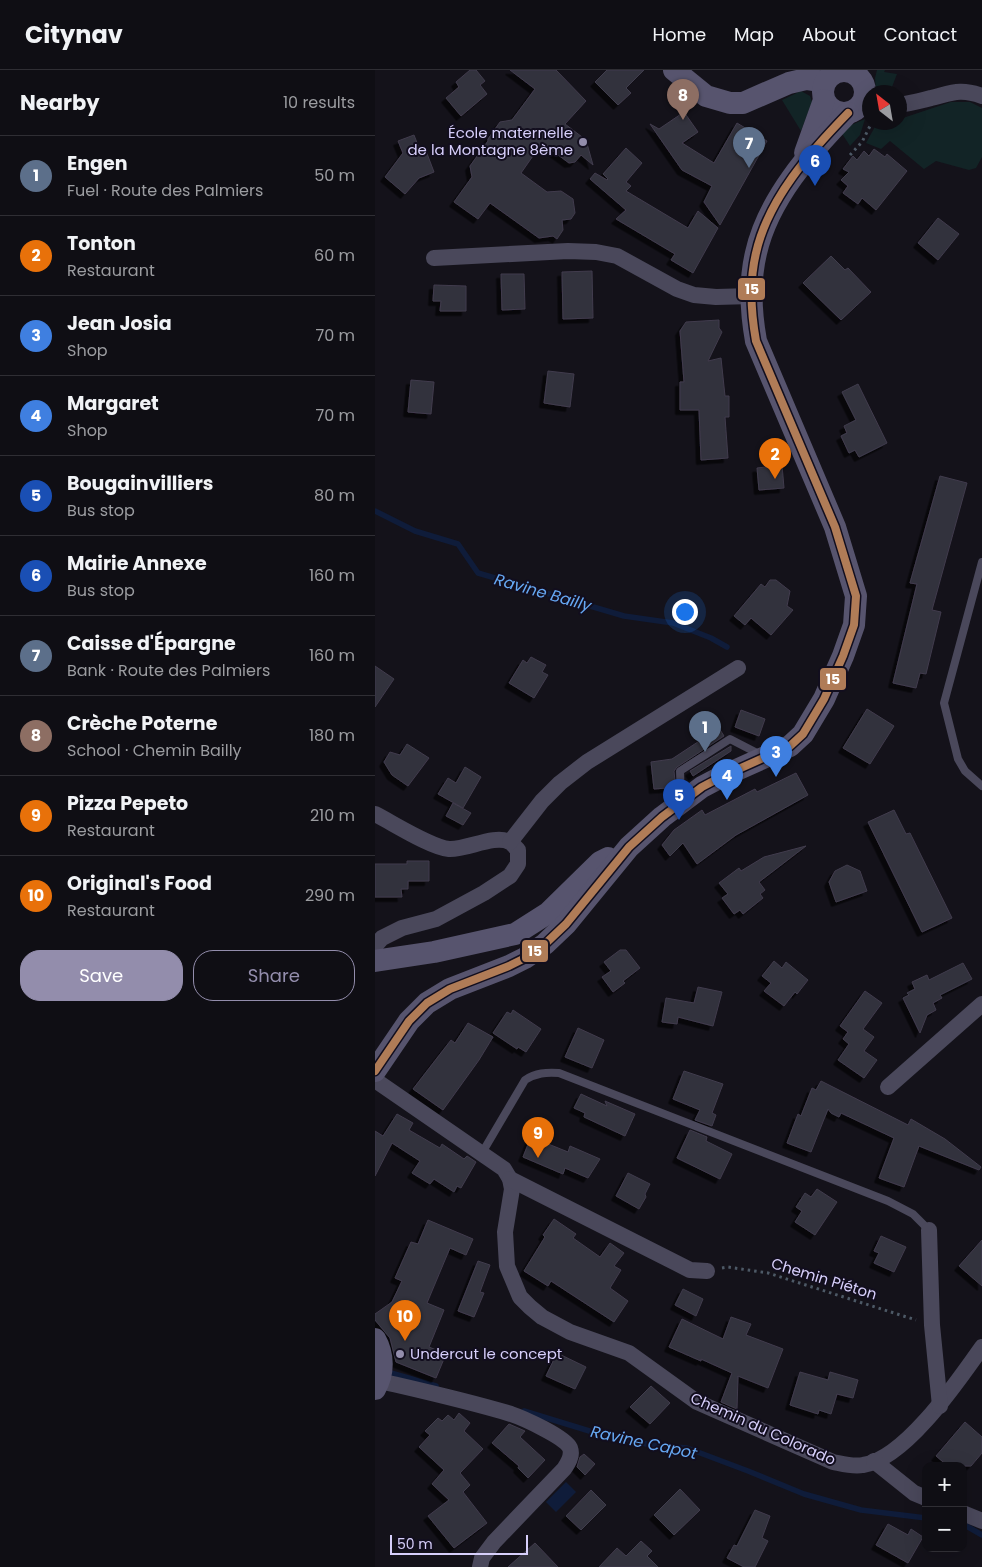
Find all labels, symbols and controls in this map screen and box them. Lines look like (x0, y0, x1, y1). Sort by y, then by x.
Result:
text: Citynav (25, 18, 123, 51)
text: Home (652, 22, 706, 47)
text: Map (734, 22, 774, 47)
text: About (802, 22, 856, 47)
text: Contact (884, 22, 957, 47)
pin: 8 (667, 79, 699, 120)
north arrow (862, 85, 907, 130)
text: Nearby (20, 88, 100, 117)
text: 10 results (283, 91, 355, 114)
place label: École maternelle de la Montagne 8ème (407, 122, 573, 160)
pin: 7 (733, 127, 765, 168)
marker: École maternelle de la Montagne 8ème (577, 136, 589, 148)
pin: 6 (799, 145, 831, 186)
text: Engen (67, 150, 128, 177)
text: 1 (33, 164, 39, 187)
text: 50 m (314, 164, 355, 187)
text: Fuel · Route des Palmiers (67, 179, 263, 202)
text: Tonton (67, 230, 136, 257)
text: 2 (31, 244, 41, 267)
text: 60 m (314, 244, 355, 267)
text: Restaurant (67, 259, 155, 282)
line badge: 15 (737, 277, 766, 301)
text: 15 (745, 279, 759, 299)
text: Jean Josia (67, 310, 172, 337)
text: 3 (31, 324, 41, 347)
text: 70 m (315, 324, 355, 347)
text: Shop (67, 339, 108, 362)
text: Margaret (67, 390, 159, 417)
text: 4 (31, 404, 41, 427)
text: 70 m (315, 404, 355, 427)
text: Shop (67, 419, 108, 442)
pin: 2 (759, 438, 791, 479)
text: Bougainvilliers (67, 470, 213, 497)
text: 5 (31, 484, 41, 507)
text: 80 m (314, 484, 355, 507)
text: Bus stop (67, 499, 135, 522)
text: Mairie Annexe (67, 550, 207, 577)
text: 6 (31, 564, 41, 587)
text: 160 m (309, 564, 355, 587)
water label: Ravine Bailly (492, 568, 595, 618)
text: Bus stop (67, 579, 135, 602)
your location (672, 599, 698, 625)
text: Caisse d'Épargne (67, 630, 236, 657)
text: 7 (32, 644, 40, 667)
text: 160 m (309, 644, 355, 667)
text: Bank · Route des Palmiers (67, 659, 270, 682)
line badge: 15 (819, 667, 847, 691)
text: 15 (826, 669, 840, 689)
text: Crèche Poterne (67, 710, 217, 737)
pin: 1 (689, 711, 721, 752)
text: 8 (31, 724, 41, 747)
text: 180 m (309, 724, 355, 747)
pin: 3 (760, 736, 792, 777)
text: School · Chemin Bailly (67, 739, 242, 762)
pin: 4 (711, 759, 743, 800)
pin: 5 (663, 779, 695, 820)
text: Pizza Pepeto (67, 790, 188, 817)
text: 9 (31, 804, 41, 827)
text: 210 m (310, 804, 355, 827)
text: Restaurant (67, 819, 155, 842)
text: Original's Food (67, 870, 212, 897)
text: 10 (28, 884, 44, 907)
text: 290 m (305, 884, 355, 907)
text: Restaurant (67, 899, 155, 922)
line badge: 15 (521, 939, 549, 963)
text: 15 (528, 941, 542, 961)
button: Save (20, 950, 183, 1001)
button: Share (193, 950, 355, 1001)
pin: 9 (522, 1117, 554, 1158)
street label: Chemin Piéton (769, 1252, 880, 1305)
pin: 10 (389, 1300, 421, 1341)
place label: Undercut le concept (410, 1343, 562, 1364)
marker: Undercut le concept (394, 1348, 406, 1360)
street label: Chemin du Colorado (687, 1387, 839, 1470)
water label: Ravine Capot (588, 1420, 700, 1465)
map controls (922, 1462, 967, 1552)
button: + (922, 1462, 967, 1507)
button: − (922, 1507, 967, 1552)
scale bar (390, 1532, 527, 1555)
text: 50 m (397, 1534, 433, 1554)

